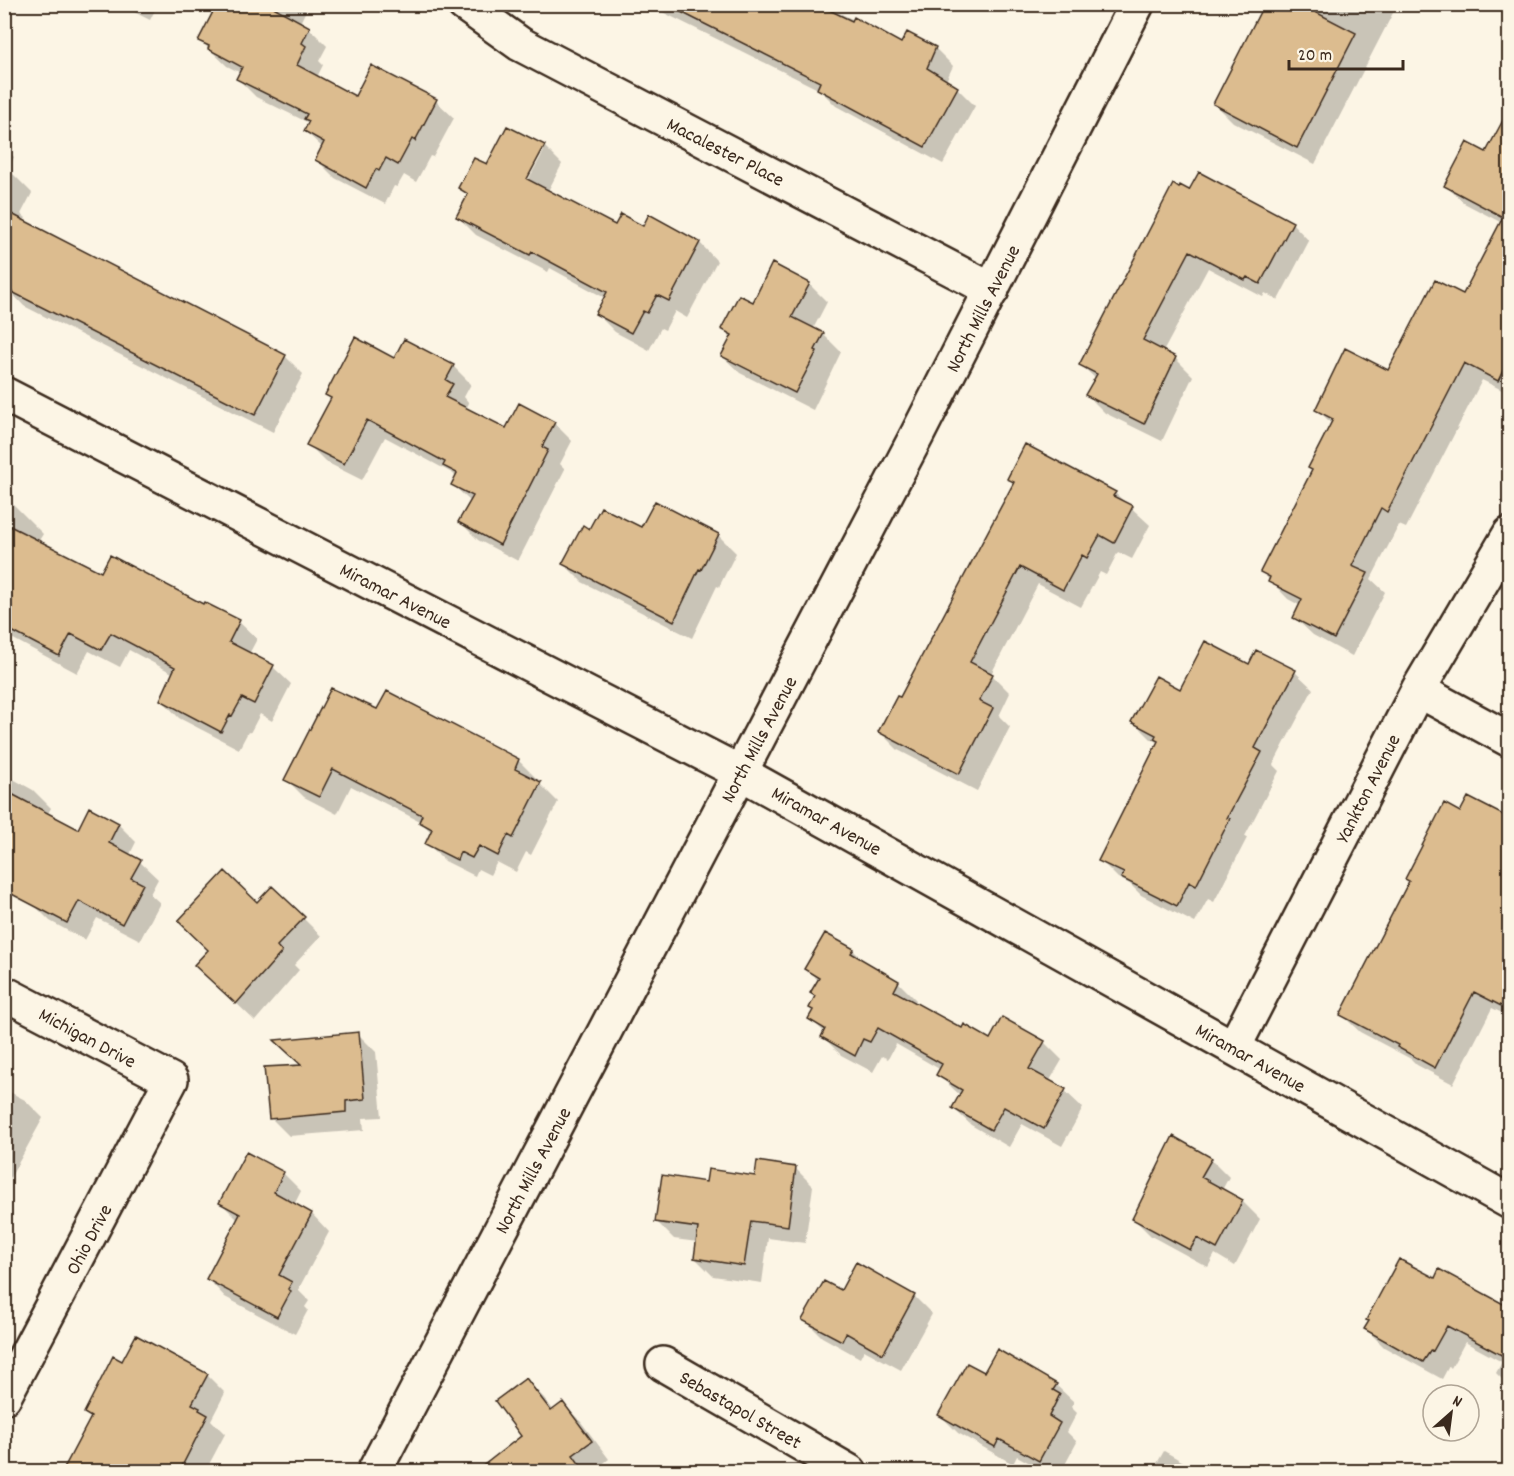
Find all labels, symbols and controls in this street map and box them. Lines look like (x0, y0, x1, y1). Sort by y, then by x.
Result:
scale bar (1289, 33, 1403, 71)
text: 20 m (1298, 44, 1332, 69)
street label: Macalester Place (661, 112, 789, 195)
street label: North Mills Avenue (940, 240, 1029, 378)
street label: Miramar Avenue (334, 557, 456, 638)
street label: North Mills Avenue (715, 672, 806, 809)
street label: Yankton Avenue (1330, 730, 1409, 849)
street label: Miramar Avenue (765, 781, 886, 865)
street label: Michigan Drive (33, 1002, 140, 1077)
street label: Miramar Avenue (1189, 1018, 1310, 1102)
street label: North Mills Avenue (489, 1103, 580, 1240)
street label: Ohio Drive (60, 1200, 121, 1281)
street label: Sebastapol Street (673, 1365, 806, 1458)
north arrow (1421, 1383, 1481, 1443)
text: N (1448, 1390, 1466, 1414)

